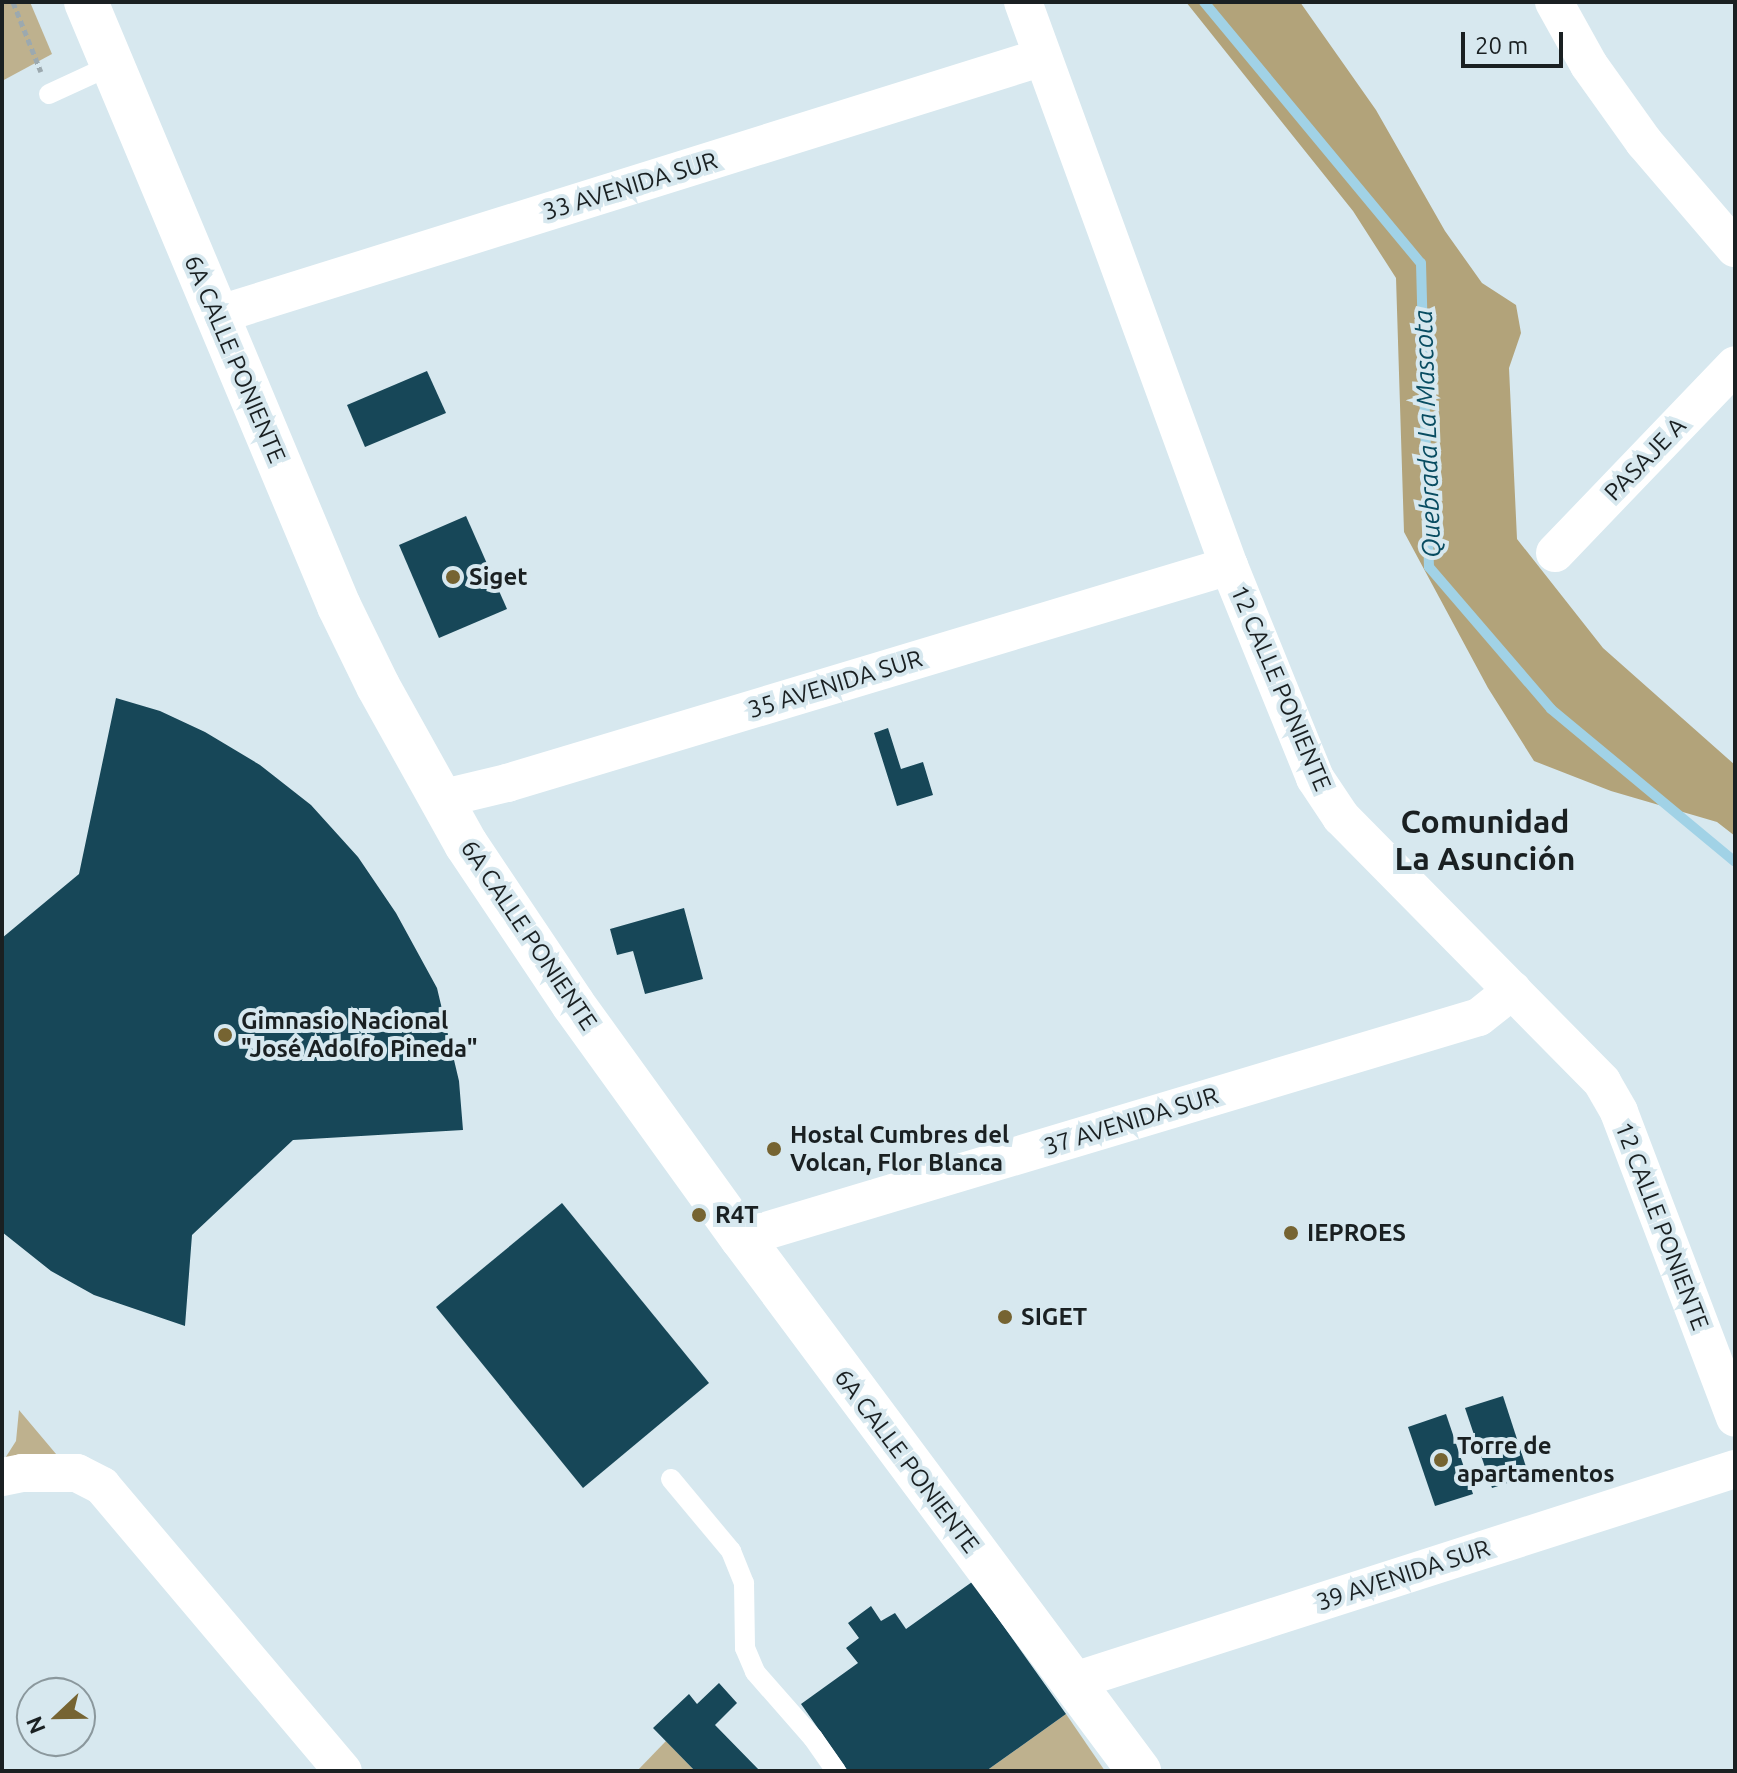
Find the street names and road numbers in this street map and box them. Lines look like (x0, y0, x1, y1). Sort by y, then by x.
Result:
street label: 33 AVENIDA SUR (539, 146, 721, 226)
street label: 6A CALLE PONIENTE (178, 251, 292, 467)
street label: PASAJE A (1598, 411, 1692, 507)
street label: 12 CALLE PONIENTE (1225, 581, 1337, 795)
street label: 35 AVENIDA SUR (744, 644, 926, 724)
street label: 6A CALLE PONIENTE (455, 835, 603, 1035)
street label: 37 AVENIDA SUR (1040, 1081, 1222, 1161)
street label: 12 CALLE PONIENTE (1609, 1118, 1715, 1334)
street label: 6A CALLE PONIENTE (829, 1363, 985, 1559)
street label: 39 AVENIDA SUR (1313, 1533, 1493, 1617)

